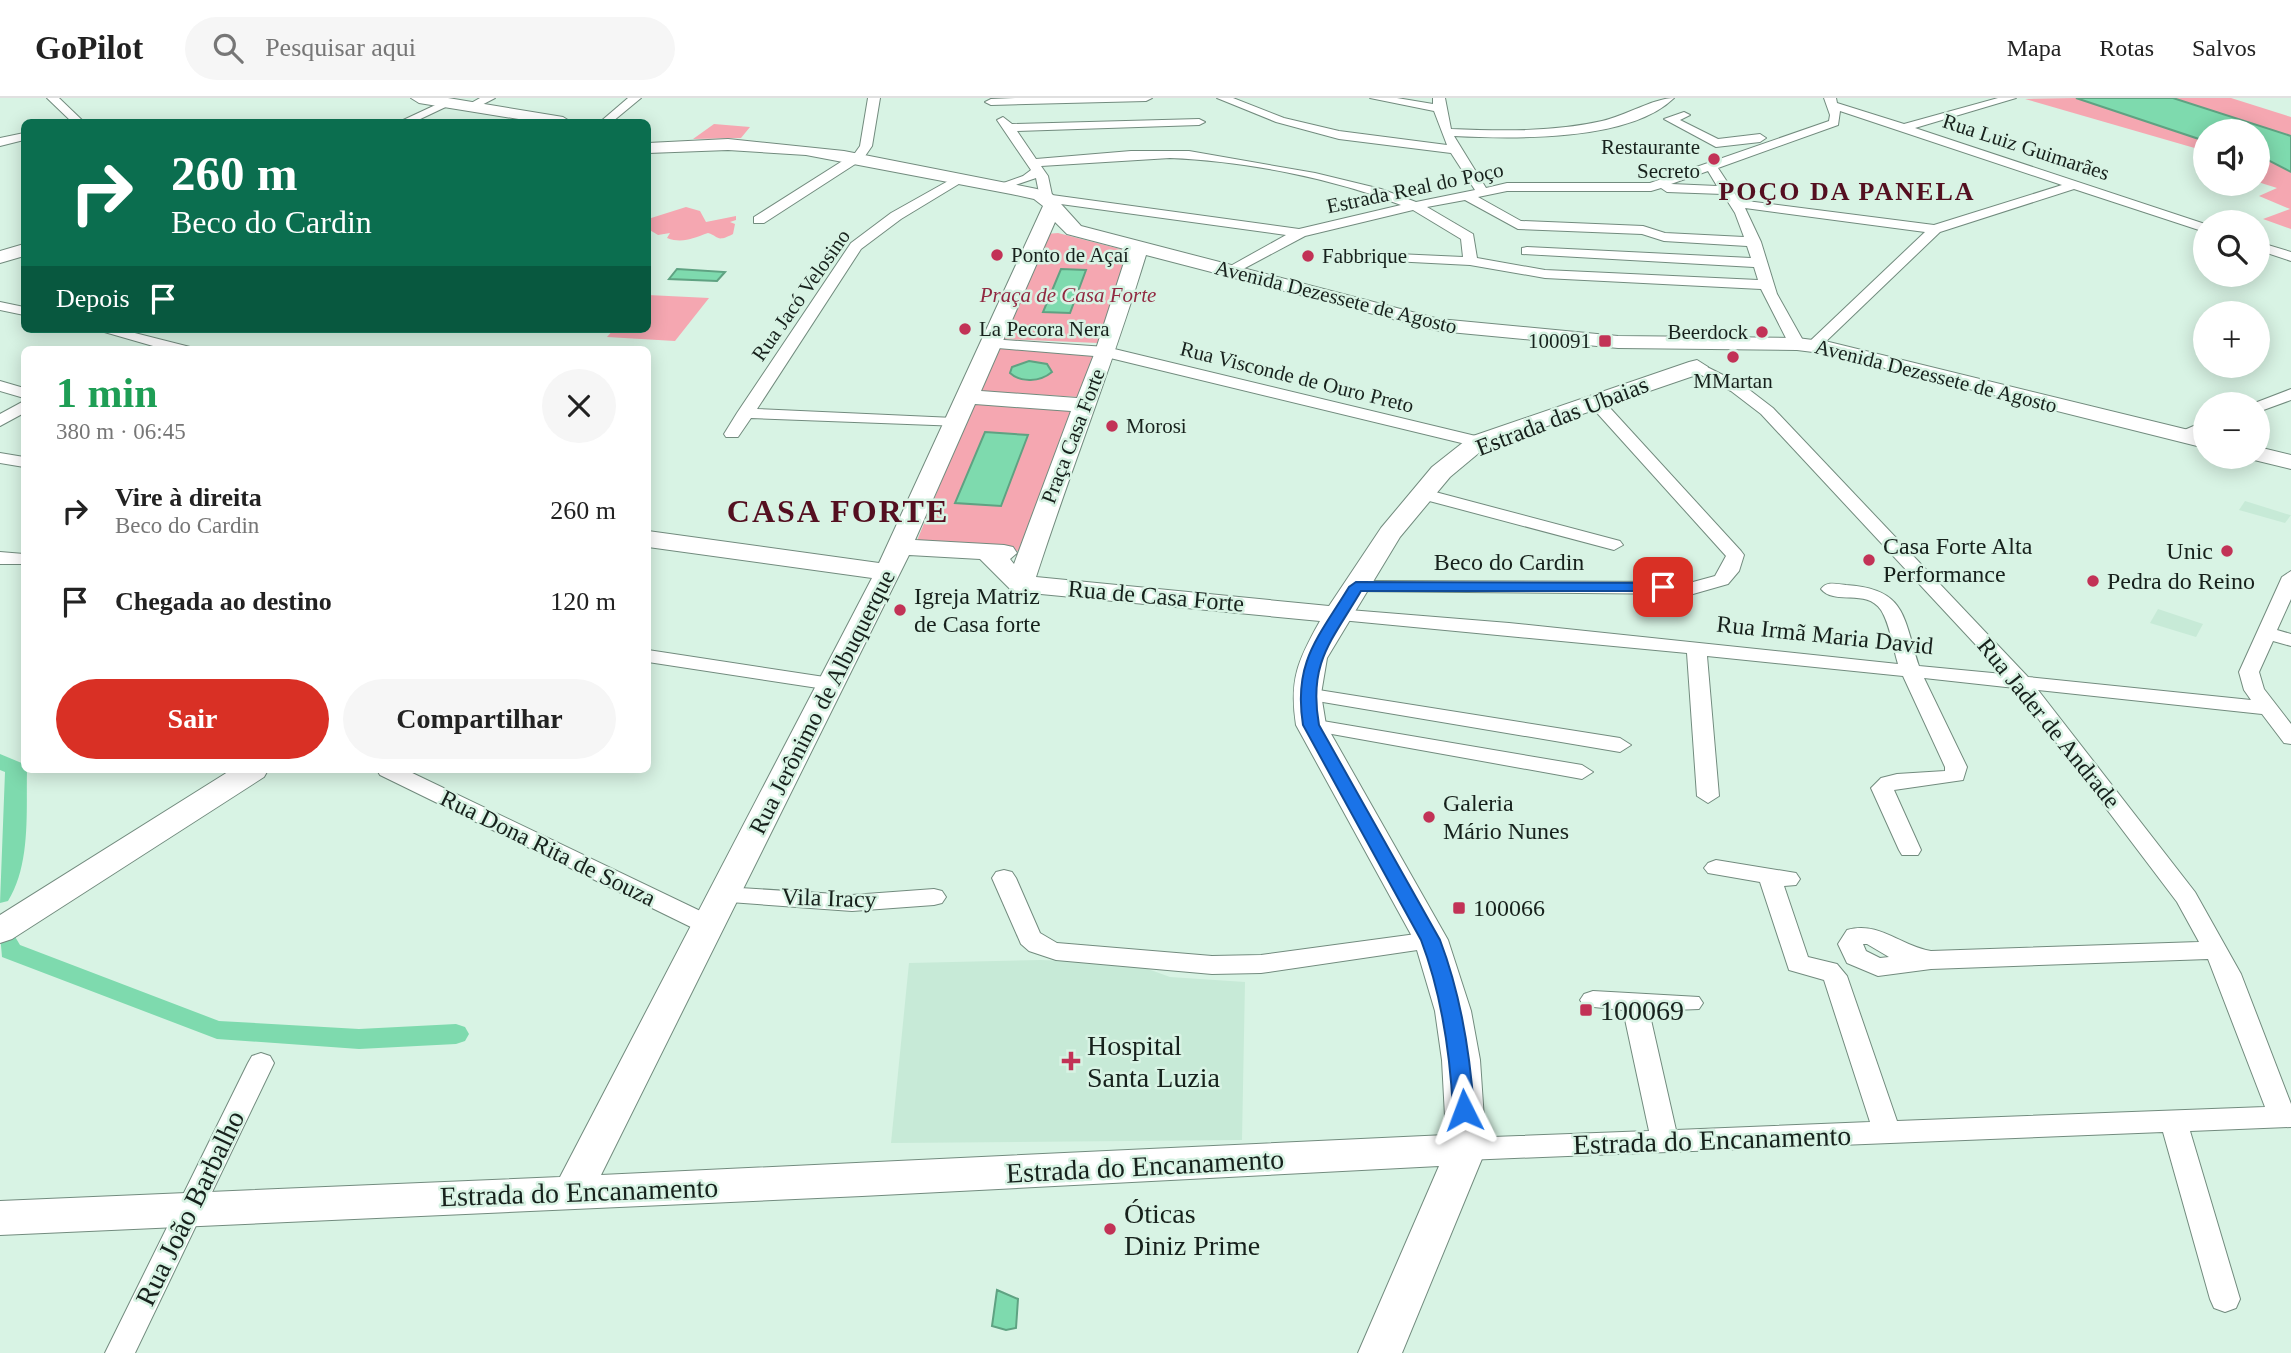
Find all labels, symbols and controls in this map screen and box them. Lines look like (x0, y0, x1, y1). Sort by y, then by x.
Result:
search box (185, 17, 675, 80)
icon: search (209, 29, 247, 67)
text: GoPilot (35, 30, 143, 66)
text: Pesquisar aqui (265, 33, 416, 62)
text: Mapa (2007, 35, 2061, 61)
text: Rotas (2099, 35, 2154, 61)
text: Salvos (2192, 35, 2256, 61)
street label: Rua Luiz Guimarães (1940, 109, 2112, 185)
map controls (2193, 119, 2270, 469)
button: sound (2193, 119, 2270, 196)
place label: Restaurante Secreto (1601, 135, 1700, 183)
text: 260 m (171, 146, 298, 201)
icon: right (56, 147, 147, 238)
marker: Restaurante Secreto (1706, 151, 1722, 167)
street label: Estrada Real do Poço (1324, 158, 1506, 218)
district label: POÇO DA PANELA (1718, 177, 1976, 206)
text: Beco do Cardin (171, 204, 372, 240)
button: search (2193, 210, 2270, 287)
street label: Rua Jacó Velosino (747, 225, 855, 365)
place label: Ponto de Açaí (1011, 243, 1129, 267)
place label: Fabbrique (1322, 244, 1407, 268)
marker: Ponto de Açaí (989, 247, 1005, 263)
marker: Fabbrique (1300, 248, 1316, 264)
street label: Avenida Dezessete de Agosto (1212, 255, 1460, 339)
icon: arrive (144, 280, 182, 318)
park label: Praça de Casa Forte (979, 283, 1156, 307)
text: Depois (56, 284, 130, 313)
button: + (2193, 301, 2270, 378)
place label: La Pecora Nera (979, 317, 1110, 341)
place label: Beerdock (1668, 320, 1748, 344)
marker: La Pecora Nera (957, 321, 973, 337)
marker: Beerdock (1754, 324, 1770, 340)
place label: 100091 (1528, 329, 1591, 353)
marker: 100091 (1597, 333, 1613, 349)
street label: Avenida Dezessete de Agosto (1812, 334, 2060, 418)
street label: Rua Visconde de Ouro Preto (1178, 336, 1416, 418)
marker: MMartan (1725, 349, 1741, 365)
street label: Praça Casa Forte (1036, 365, 1110, 507)
button: close (542, 369, 616, 443)
place label: MMartan (1693, 369, 1773, 393)
text: 1 min (56, 370, 158, 416)
street label: Estrada das Ubaias (1472, 371, 1652, 461)
button: − (2193, 392, 2270, 469)
place label: Morosi (1126, 414, 1187, 438)
marker: Morosi (1104, 418, 1120, 434)
text: 380 m · 06:45 (56, 419, 186, 444)
text: Vire à direita (115, 483, 262, 512)
icon: right (56, 492, 94, 530)
district label: CASA FORTE (727, 493, 949, 529)
text: 260 m (550, 496, 616, 525)
text: Beco do Cardin (115, 513, 259, 538)
place label: Casa Forte Alta Performance (1883, 533, 2033, 587)
place label: Unic (2166, 538, 2213, 564)
marker: Unic (2219, 543, 2235, 559)
street label: Beco do Cardin (1434, 549, 1584, 575)
marker: Casa Forte Alta Performance (1861, 552, 1877, 568)
pin (1633, 557, 1693, 617)
street label: Rua Jerônimo de Albuquerque (744, 566, 900, 838)
icon: arrive (1644, 568, 1682, 606)
place label: Pedra do Reino (2107, 568, 2255, 594)
marker: Pedra do Reino (2085, 573, 2101, 589)
street label: Rua de Casa Forte (1067, 575, 1245, 617)
icon: arrive (56, 583, 94, 621)
place label: Igreja Matriz de Casa forte (914, 583, 1041, 637)
text: Chegada ao destino (115, 587, 332, 616)
text: 120 m (550, 587, 616, 616)
marker: Igreja Matriz de Casa forte (892, 602, 908, 618)
street label: Rua Irmã Maria David (1715, 611, 1935, 659)
street label: Rua Jader de Andrade (1972, 633, 2126, 813)
button: Sair (56, 679, 329, 759)
button: Compartilhar (343, 679, 616, 759)
street label: Rua Dona Rita de Souza (436, 785, 660, 912)
place label: Galeria Mário Nunes (1443, 790, 1569, 844)
marker: Galeria Mário Nunes (1421, 809, 1437, 825)
street label: Vila Iracy (781, 883, 877, 913)
place label: 100066 (1473, 895, 1545, 921)
marker: 100066 (1451, 900, 1467, 916)
place label: 100069 (1600, 995, 1684, 1026)
marker: 100069 (1578, 1002, 1594, 1018)
place label: Hospital Santa Luzia (1087, 1030, 1221, 1093)
marker: Hospital Santa Luzia (1061, 1051, 1081, 1071)
position arrow (1427, 1073, 1501, 1147)
street label: Rua João Barbalho (129, 1105, 251, 1311)
street label: Estrada do Encanamento (1572, 1120, 1852, 1160)
street label: Estrada do Encanamento (1005, 1143, 1285, 1189)
street label: Estrada do Encanamento (439, 1172, 719, 1212)
place label: Óticas Diniz Prime (1124, 1198, 1260, 1261)
marker: Óticas Diniz Prime (1102, 1221, 1118, 1237)

